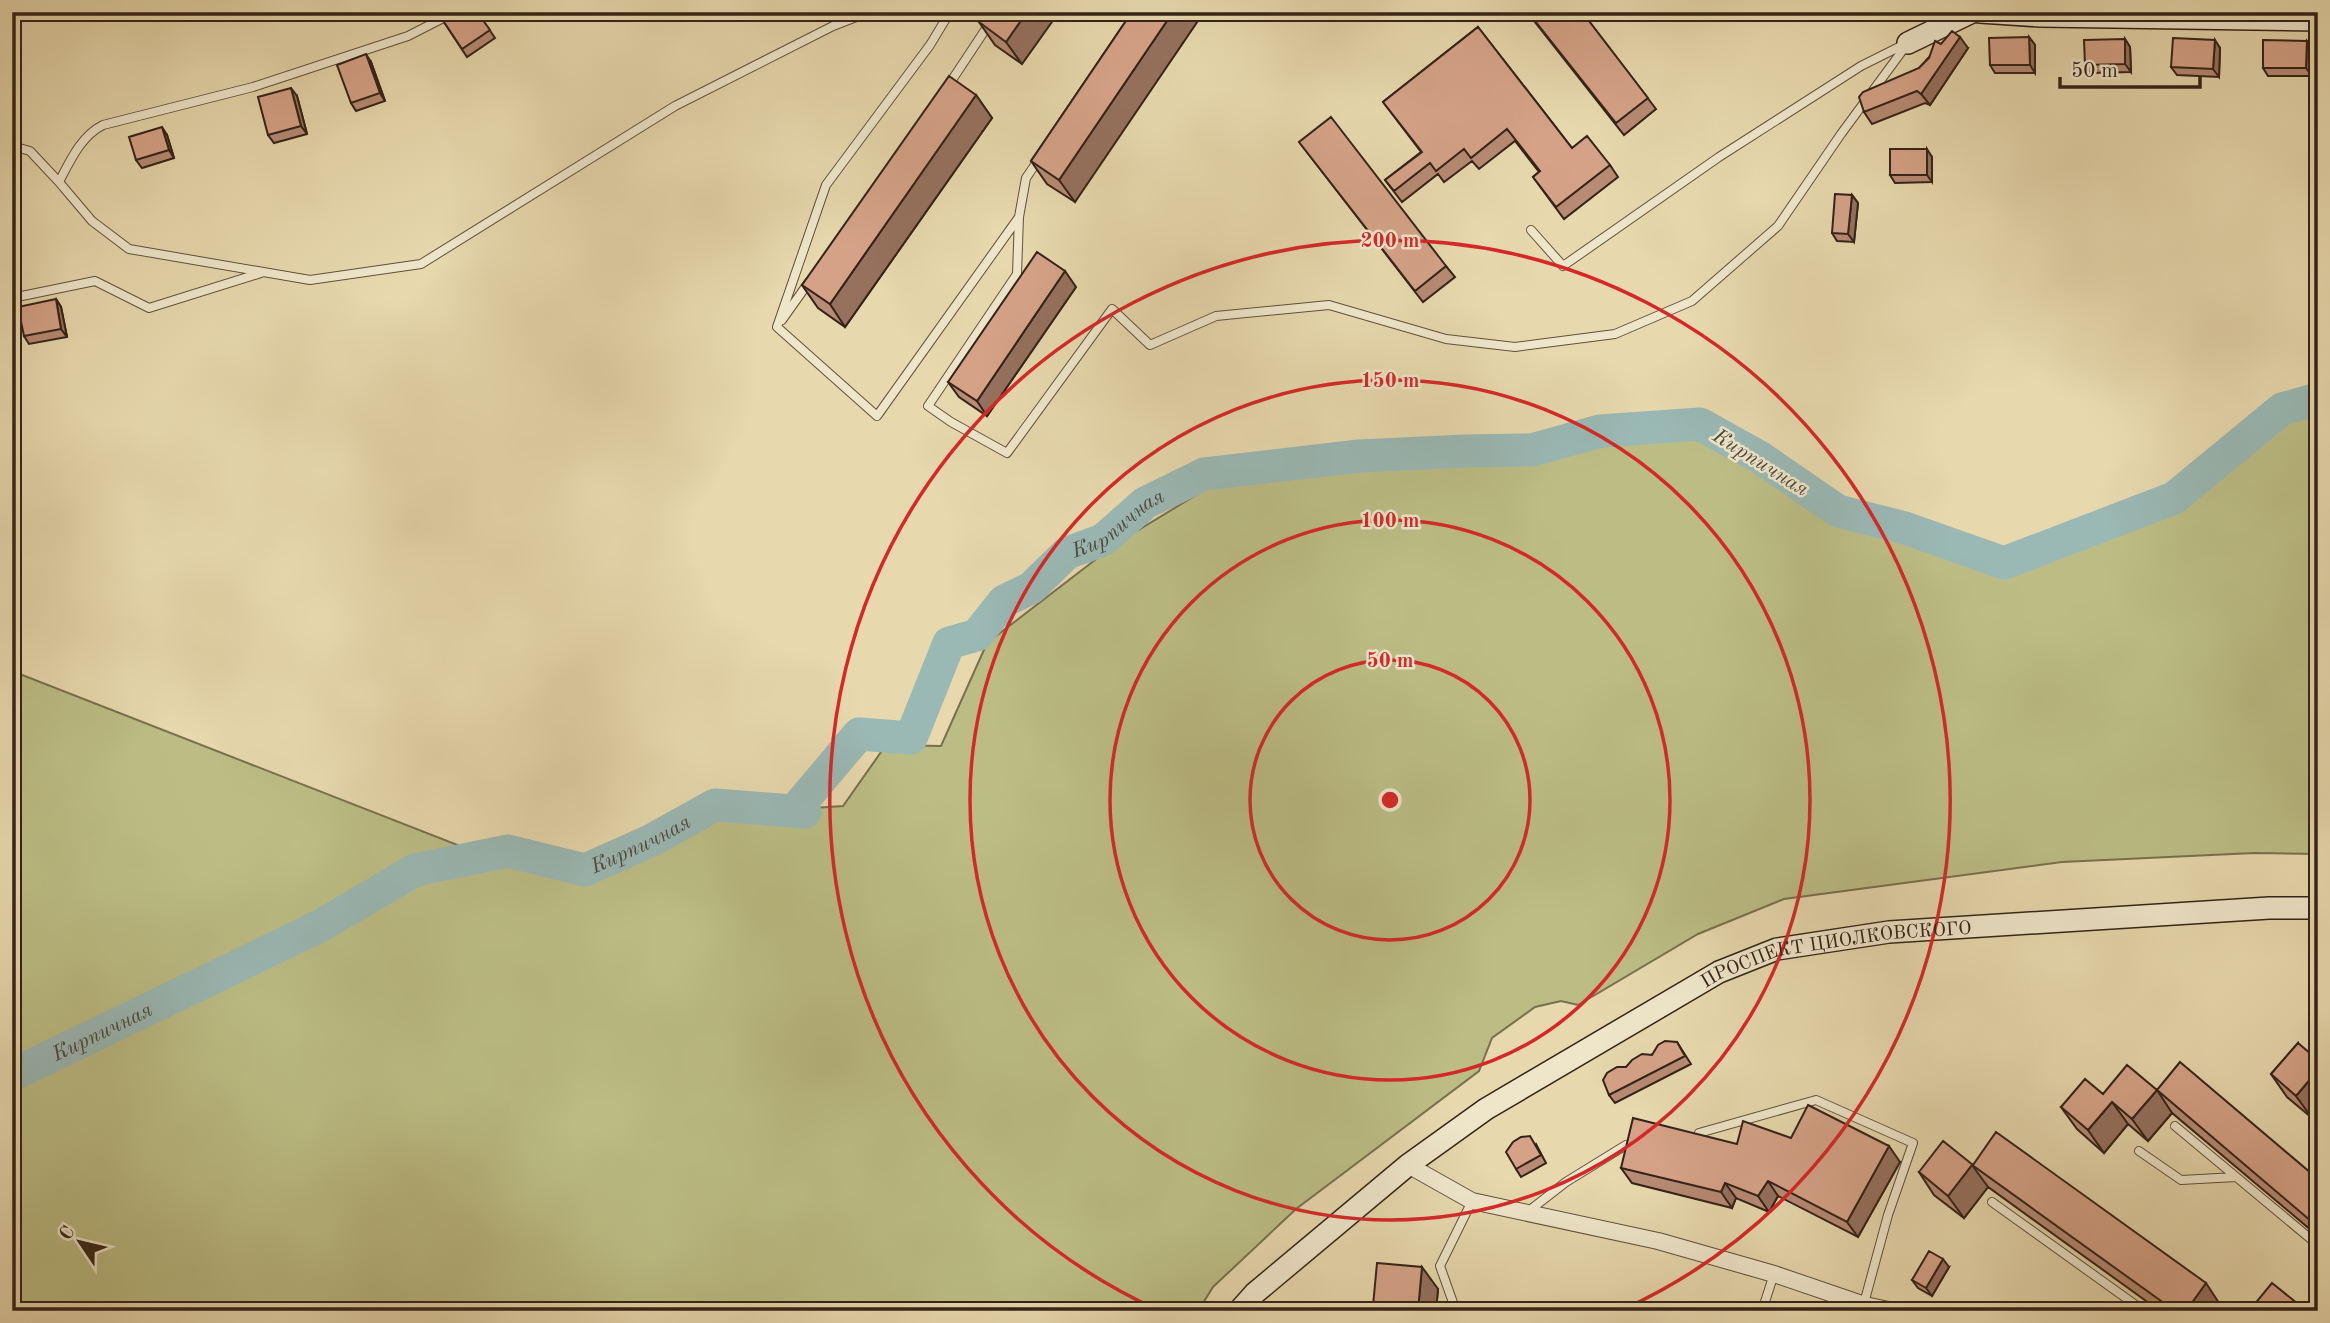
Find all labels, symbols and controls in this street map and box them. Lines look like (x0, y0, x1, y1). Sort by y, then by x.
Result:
scale bar (2060, 46, 2200, 90)
text: 50 m (2071, 61, 2118, 82)
text: 200 m (1360, 231, 1420, 252)
text: 150 m (1360, 371, 1420, 392)
water label: Кирпичная (1708, 425, 1812, 501)
water label: Кирпичная (1068, 486, 1168, 563)
text: 100 m (1360, 511, 1420, 532)
text: 50 m (1366, 651, 1414, 672)
centre of rings (1378, 788, 1402, 812)
water label: Кирпичная (587, 812, 695, 878)
street label: ПРОСПЕКТ ЦИОЛКОВСКОГО (1698, 920, 1972, 992)
water label: Кирпичная (48, 1000, 156, 1066)
north arrow (46, 1208, 116, 1278)
text: С (57, 1223, 80, 1244)

